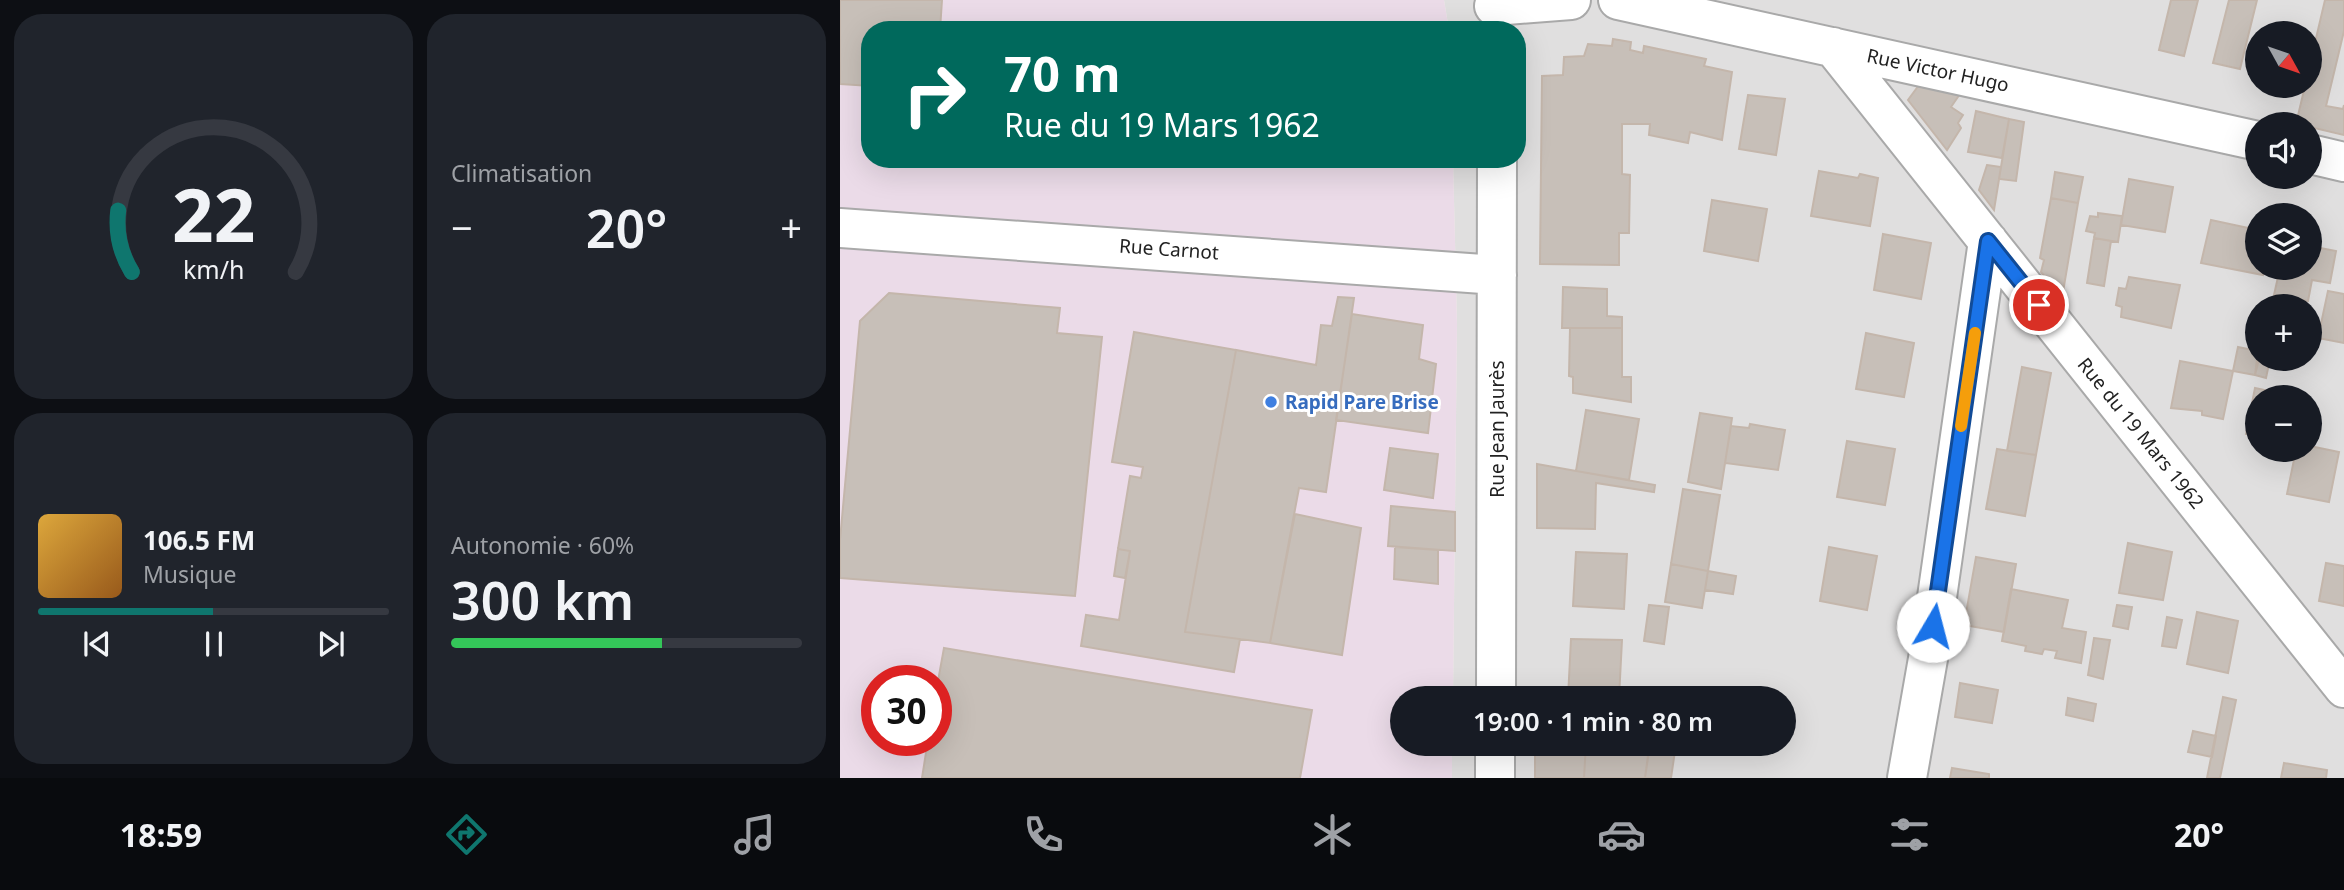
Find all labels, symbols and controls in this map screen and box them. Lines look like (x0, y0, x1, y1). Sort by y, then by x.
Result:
north arrow (2245, 21, 2322, 98)
map controls (2245, 21, 2322, 462)
text: 70 m (1004, 40, 1121, 106)
street label: Rue Victor Hugo (1864, 42, 2012, 98)
icon: right (889, 49, 980, 140)
text: Rue du 19 Mars 1962 (1004, 103, 1320, 146)
button: sound (2245, 112, 2322, 189)
text: Climatisation (451, 157, 592, 189)
text: 22 (172, 165, 255, 264)
text: 20° (586, 192, 667, 263)
text: − (451, 201, 473, 253)
text: + (780, 201, 802, 253)
button: layers (2245, 203, 2322, 280)
street label: Rue Carnot (1118, 233, 1220, 265)
text: km/h (183, 252, 244, 286)
pin (2009, 275, 2069, 335)
icon: arrive (2020, 286, 2058, 324)
button: + (2245, 294, 2322, 371)
street label: Rue du 19 Mars 1962 (2072, 352, 2210, 514)
street label: Rue Jean Jaurès (1484, 360, 1510, 498)
button: − (2245, 385, 2322, 462)
place label: Rapid Pare Brise (1285, 389, 1439, 415)
marker: Rapid Pare Brise (1263, 394, 1279, 410)
text: 106.5 FM (143, 522, 255, 558)
text: Autonomie · 60% (451, 529, 634, 561)
text: Musique (143, 558, 236, 590)
text: 300 km (451, 564, 634, 635)
position arrow (1896, 589, 1970, 663)
icon: previous (78, 625, 116, 663)
icon: pause (195, 625, 233, 663)
icon: next (312, 625, 350, 663)
speed limit sign: 30 (861, 665, 952, 756)
text: 19:00 · 1 min · 80 m (1473, 703, 1713, 739)
icon: directions (442, 810, 491, 859)
icon: music (730, 810, 779, 859)
icon: phone (1019, 810, 1068, 859)
icon: climate (1308, 810, 1357, 859)
icon: car (1597, 810, 1646, 859)
icon: filters (1885, 810, 1934, 859)
text: 18:59 (120, 813, 202, 856)
text: 20° (2174, 813, 2224, 856)

